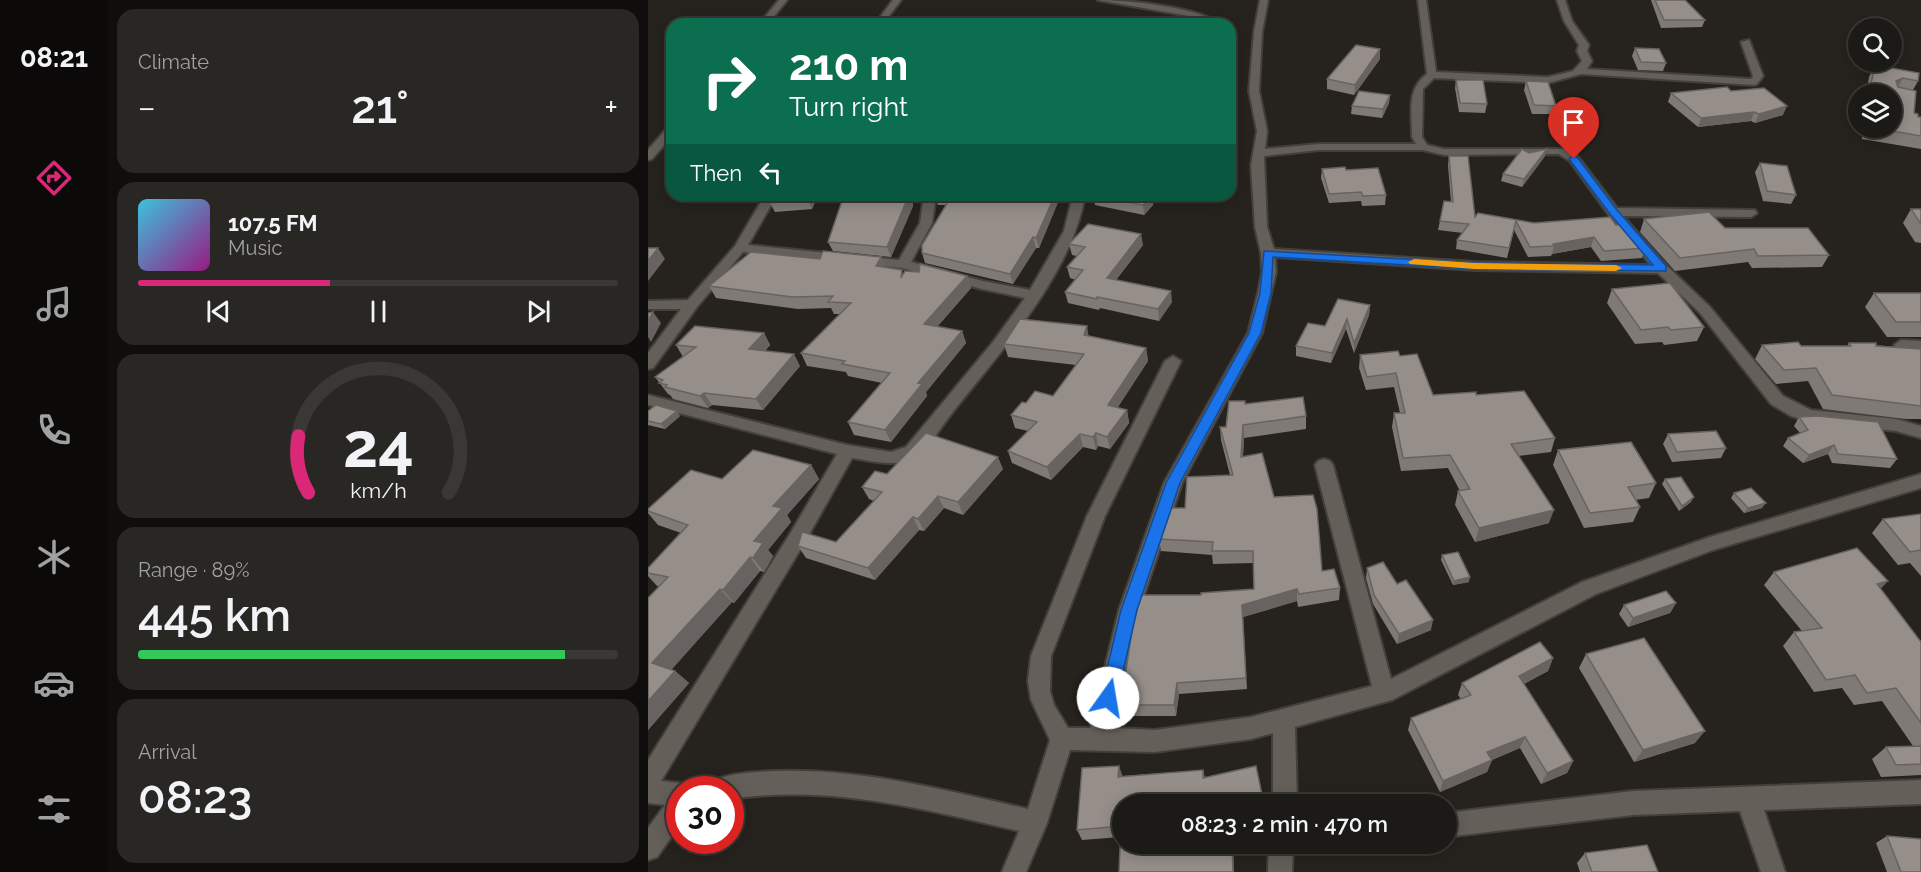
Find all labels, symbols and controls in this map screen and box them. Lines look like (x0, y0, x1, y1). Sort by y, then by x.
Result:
map controls (1848, 18, 1902, 138)
button: search (1848, 18, 1902, 72)
text: 210 m (789, 41, 908, 90)
text: 08:21 (20, 42, 88, 73)
icon: right (690, 42, 768, 120)
text: Climate (138, 50, 209, 74)
text: 21° (351, 81, 409, 134)
button: layers (1848, 84, 1902, 138)
text: − (138, 88, 156, 127)
text: + (604, 88, 618, 127)
text: Turn right (789, 91, 908, 122)
pin (1548, 97, 1599, 159)
icon: arrive (1557, 106, 1590, 139)
icon: left (754, 156, 787, 189)
icon: directions (33, 157, 75, 199)
text: Then (690, 160, 742, 186)
text: 107.5 FM (228, 210, 318, 236)
text: Music (228, 236, 282, 260)
icon: music (33, 283, 75, 325)
icon: previous (202, 295, 235, 328)
icon: pause (362, 295, 395, 328)
icon: next (522, 295, 555, 328)
text: 24 (343, 408, 413, 482)
icon: phone (33, 409, 75, 451)
text: km/h (350, 478, 406, 503)
icon: climate (33, 536, 75, 578)
text: Range · 89% (138, 558, 249, 582)
text: 445 km (138, 589, 291, 642)
icon: car (33, 662, 75, 704)
position arrow (1076, 666, 1140, 730)
text: Arrival (138, 740, 197, 764)
text: 08:23 (138, 771, 252, 824)
speed limit sign: 30 (666, 776, 744, 854)
icon: filters (33, 788, 75, 830)
text: 08:23 · 2 min · 470 m (1181, 811, 1388, 837)

